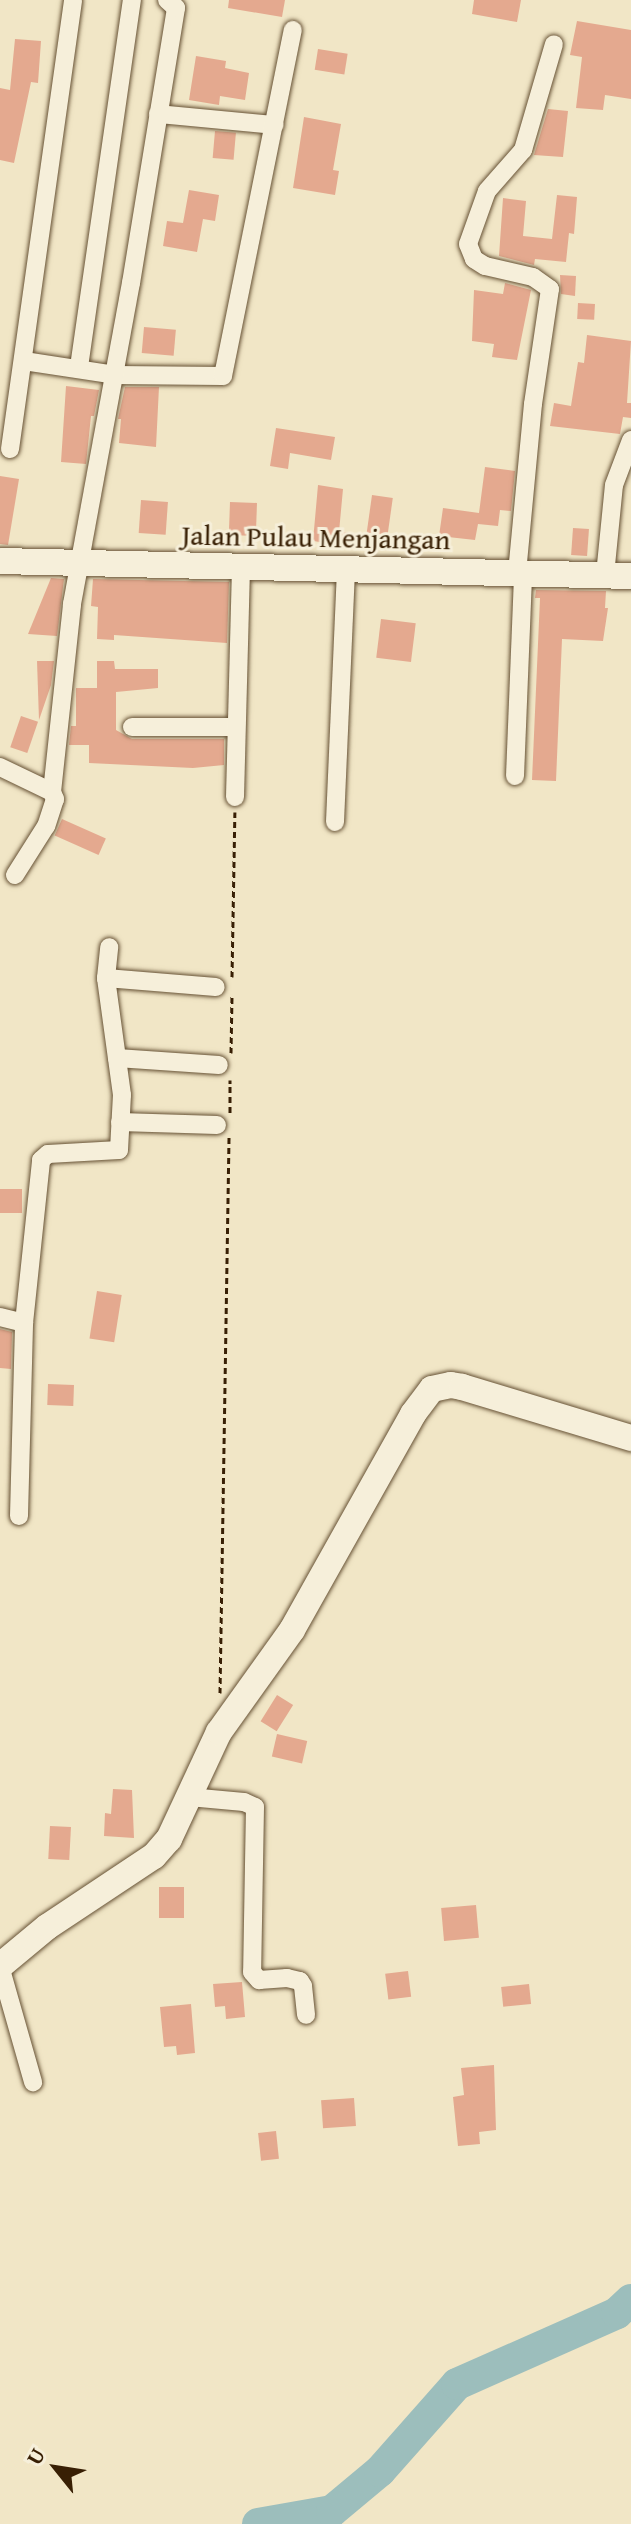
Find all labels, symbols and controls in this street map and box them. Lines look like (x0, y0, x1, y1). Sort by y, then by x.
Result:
street label: Jalan Pulau Menjangan (181, 518, 451, 556)
north arrow (16, 2428, 96, 2508)
text: U (18, 2442, 53, 2470)

